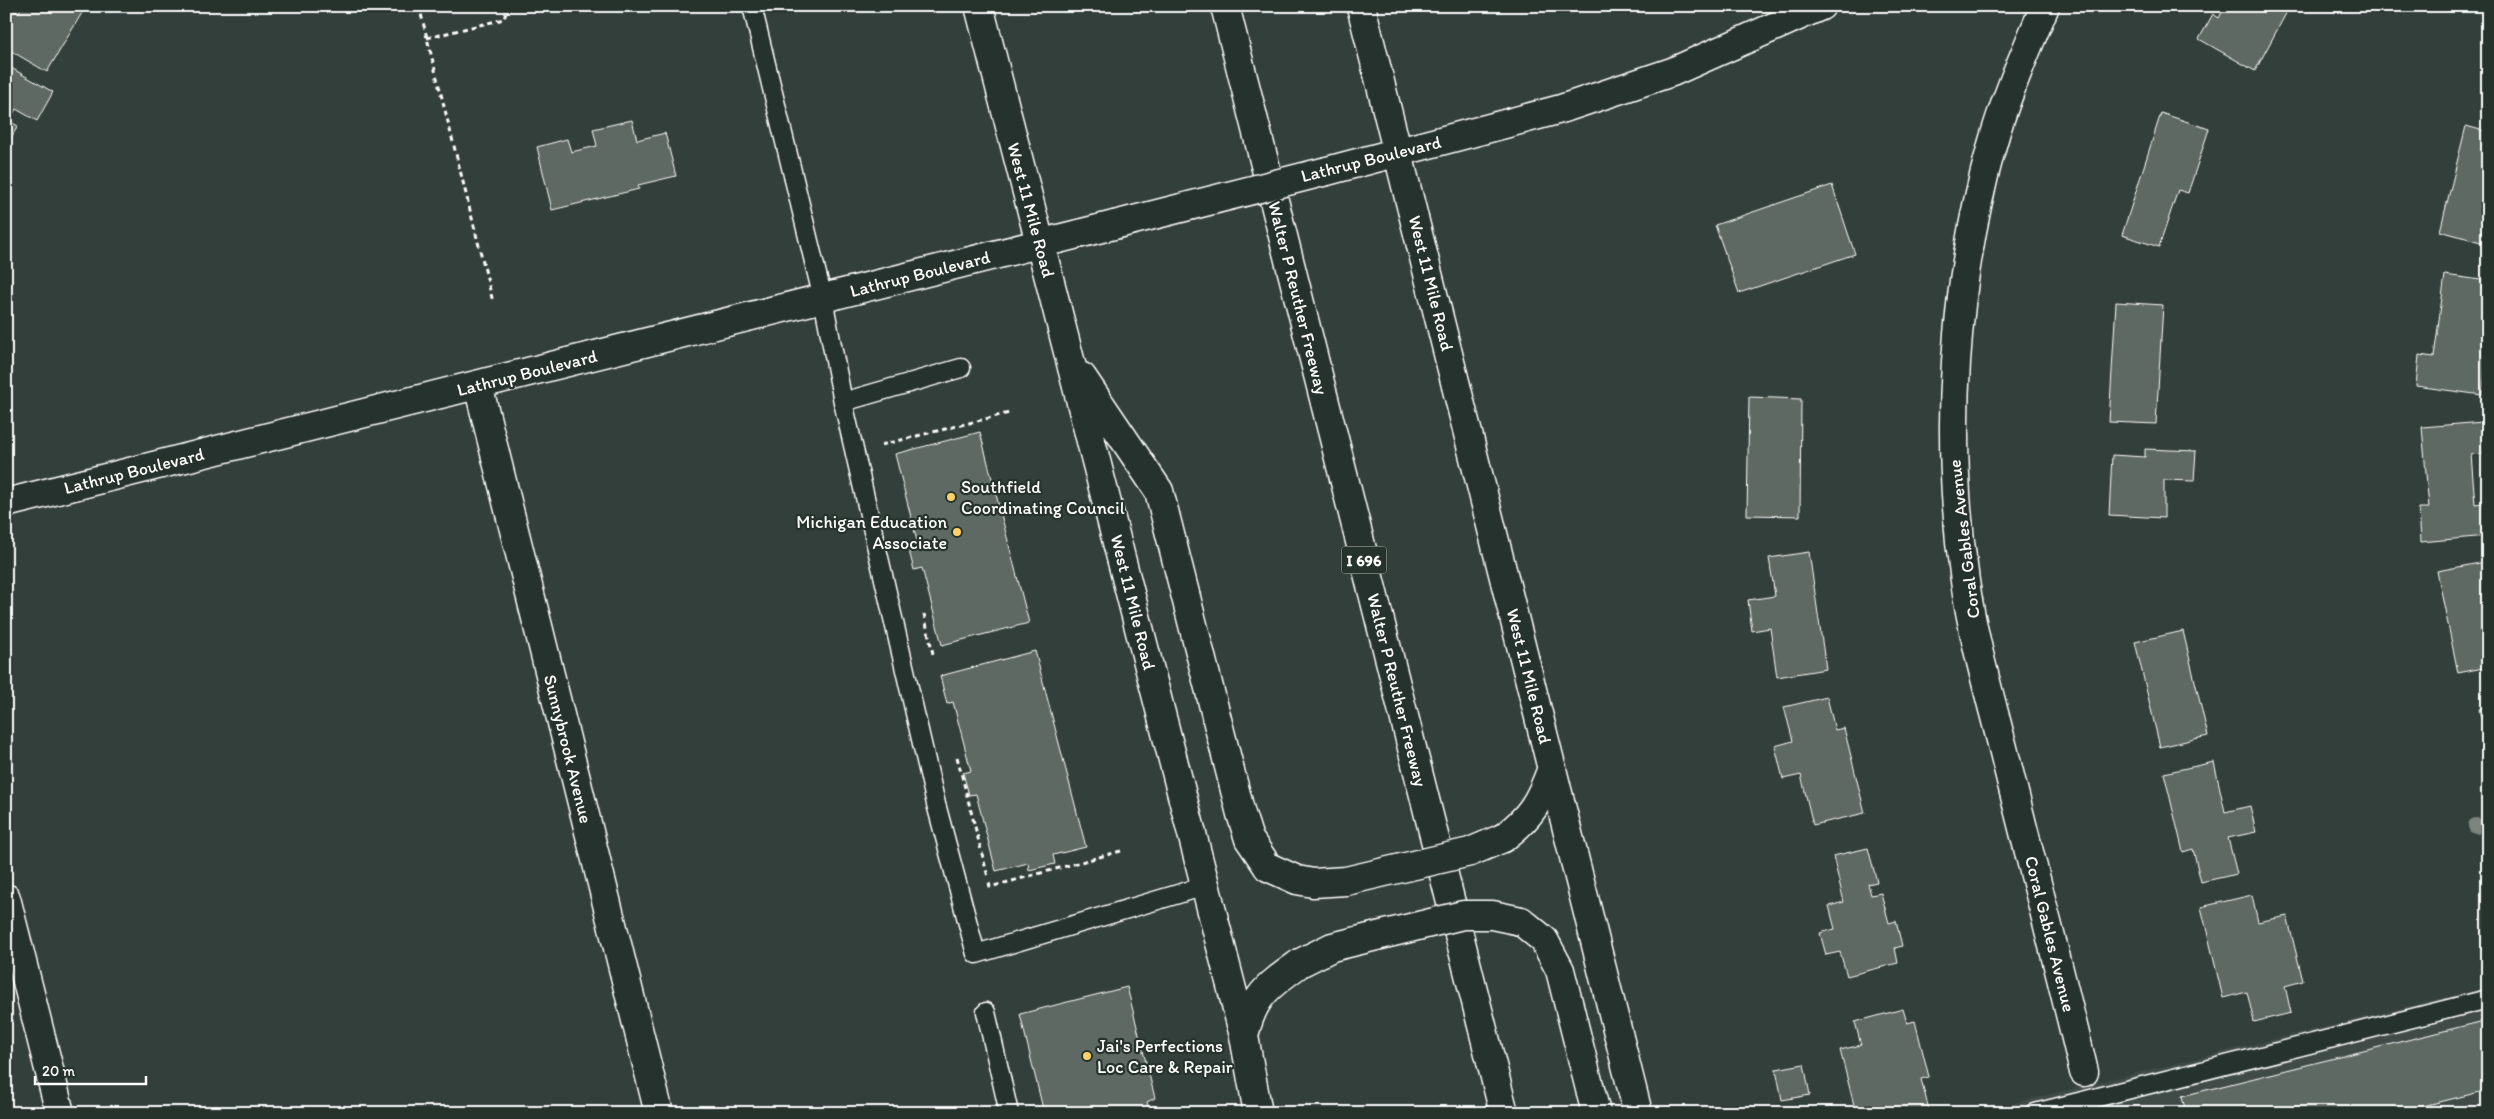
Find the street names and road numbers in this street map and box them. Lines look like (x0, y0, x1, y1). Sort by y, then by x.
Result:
street label: Lathrup Boulevard (1299, 131, 1444, 187)
street label: West 11 Mile Road (1002, 140, 1060, 280)
street label: Walter P Reuther Freeway (1263, 199, 1333, 397)
street label: West 11 Mile Road (1404, 213, 1459, 353)
street label: Lathrup Boulevard (848, 246, 993, 302)
street label: Lathrup Boulevard (455, 345, 600, 401)
street label: Lathrup Boulevard (62, 443, 207, 499)
street label: Coral Gables Avenue (1943, 458, 1985, 620)
street label: West 11 Mile Road (1106, 532, 1161, 672)
road number: I 696 (1342, 546, 1386, 574)
street label: Walter P Reuther Freeway (1362, 591, 1432, 789)
street label: West 11 Mile Road (1502, 606, 1557, 746)
street label: Sunnybrook Avenue (539, 672, 597, 826)
street label: Coral Gables Avenue (2020, 854, 2080, 1014)

